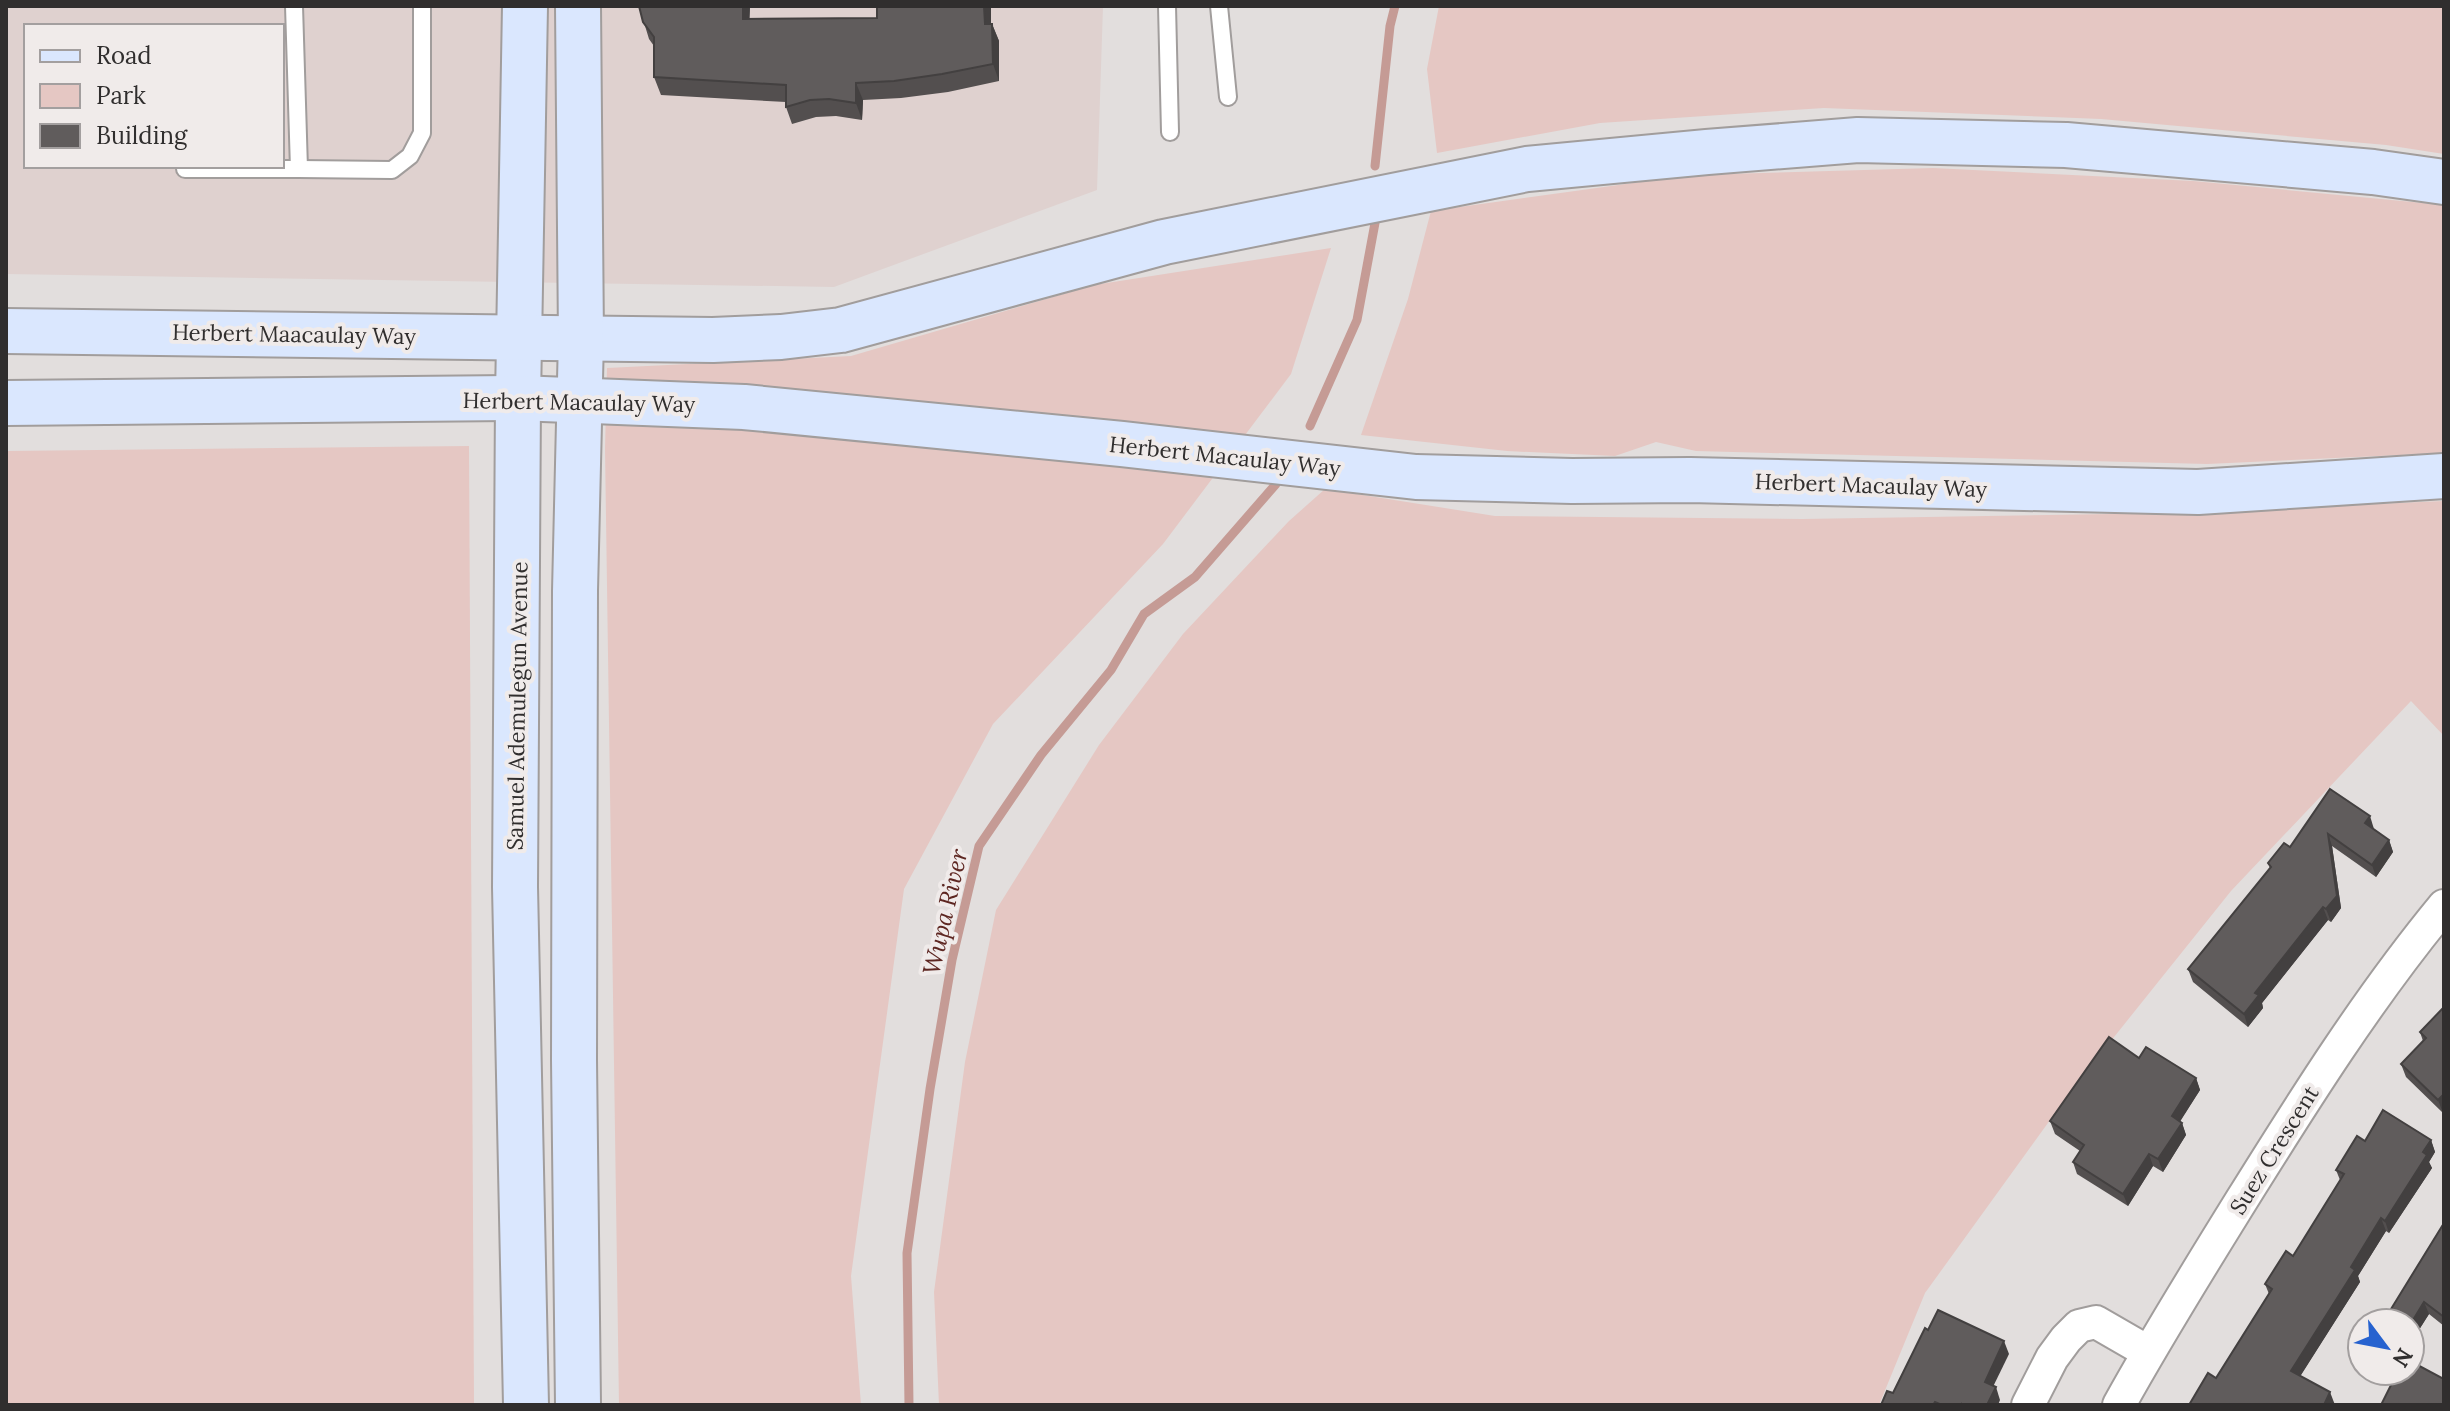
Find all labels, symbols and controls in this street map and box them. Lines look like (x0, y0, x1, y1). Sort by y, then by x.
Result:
legend (24, 24, 284, 168)
text: Road (96, 40, 152, 71)
text: Park (96, 80, 146, 111)
text: Building (96, 120, 188, 151)
street label: Herbert Maacaulay Way (172, 318, 417, 350)
street label: Herbert Macaulay Way (462, 386, 696, 418)
street label: Herbert Macaulay Way (1108, 430, 1343, 482)
street label: Herbert Macaulay Way (1754, 467, 1988, 503)
street label: Samuel Ademulegun Avenue (500, 561, 534, 851)
water label: Wupa River (915, 846, 975, 978)
street label: Suez Crescent (2223, 1080, 2325, 1220)
north arrow (2346, 1307, 2426, 1387)
text: N (2387, 1343, 2419, 1372)

